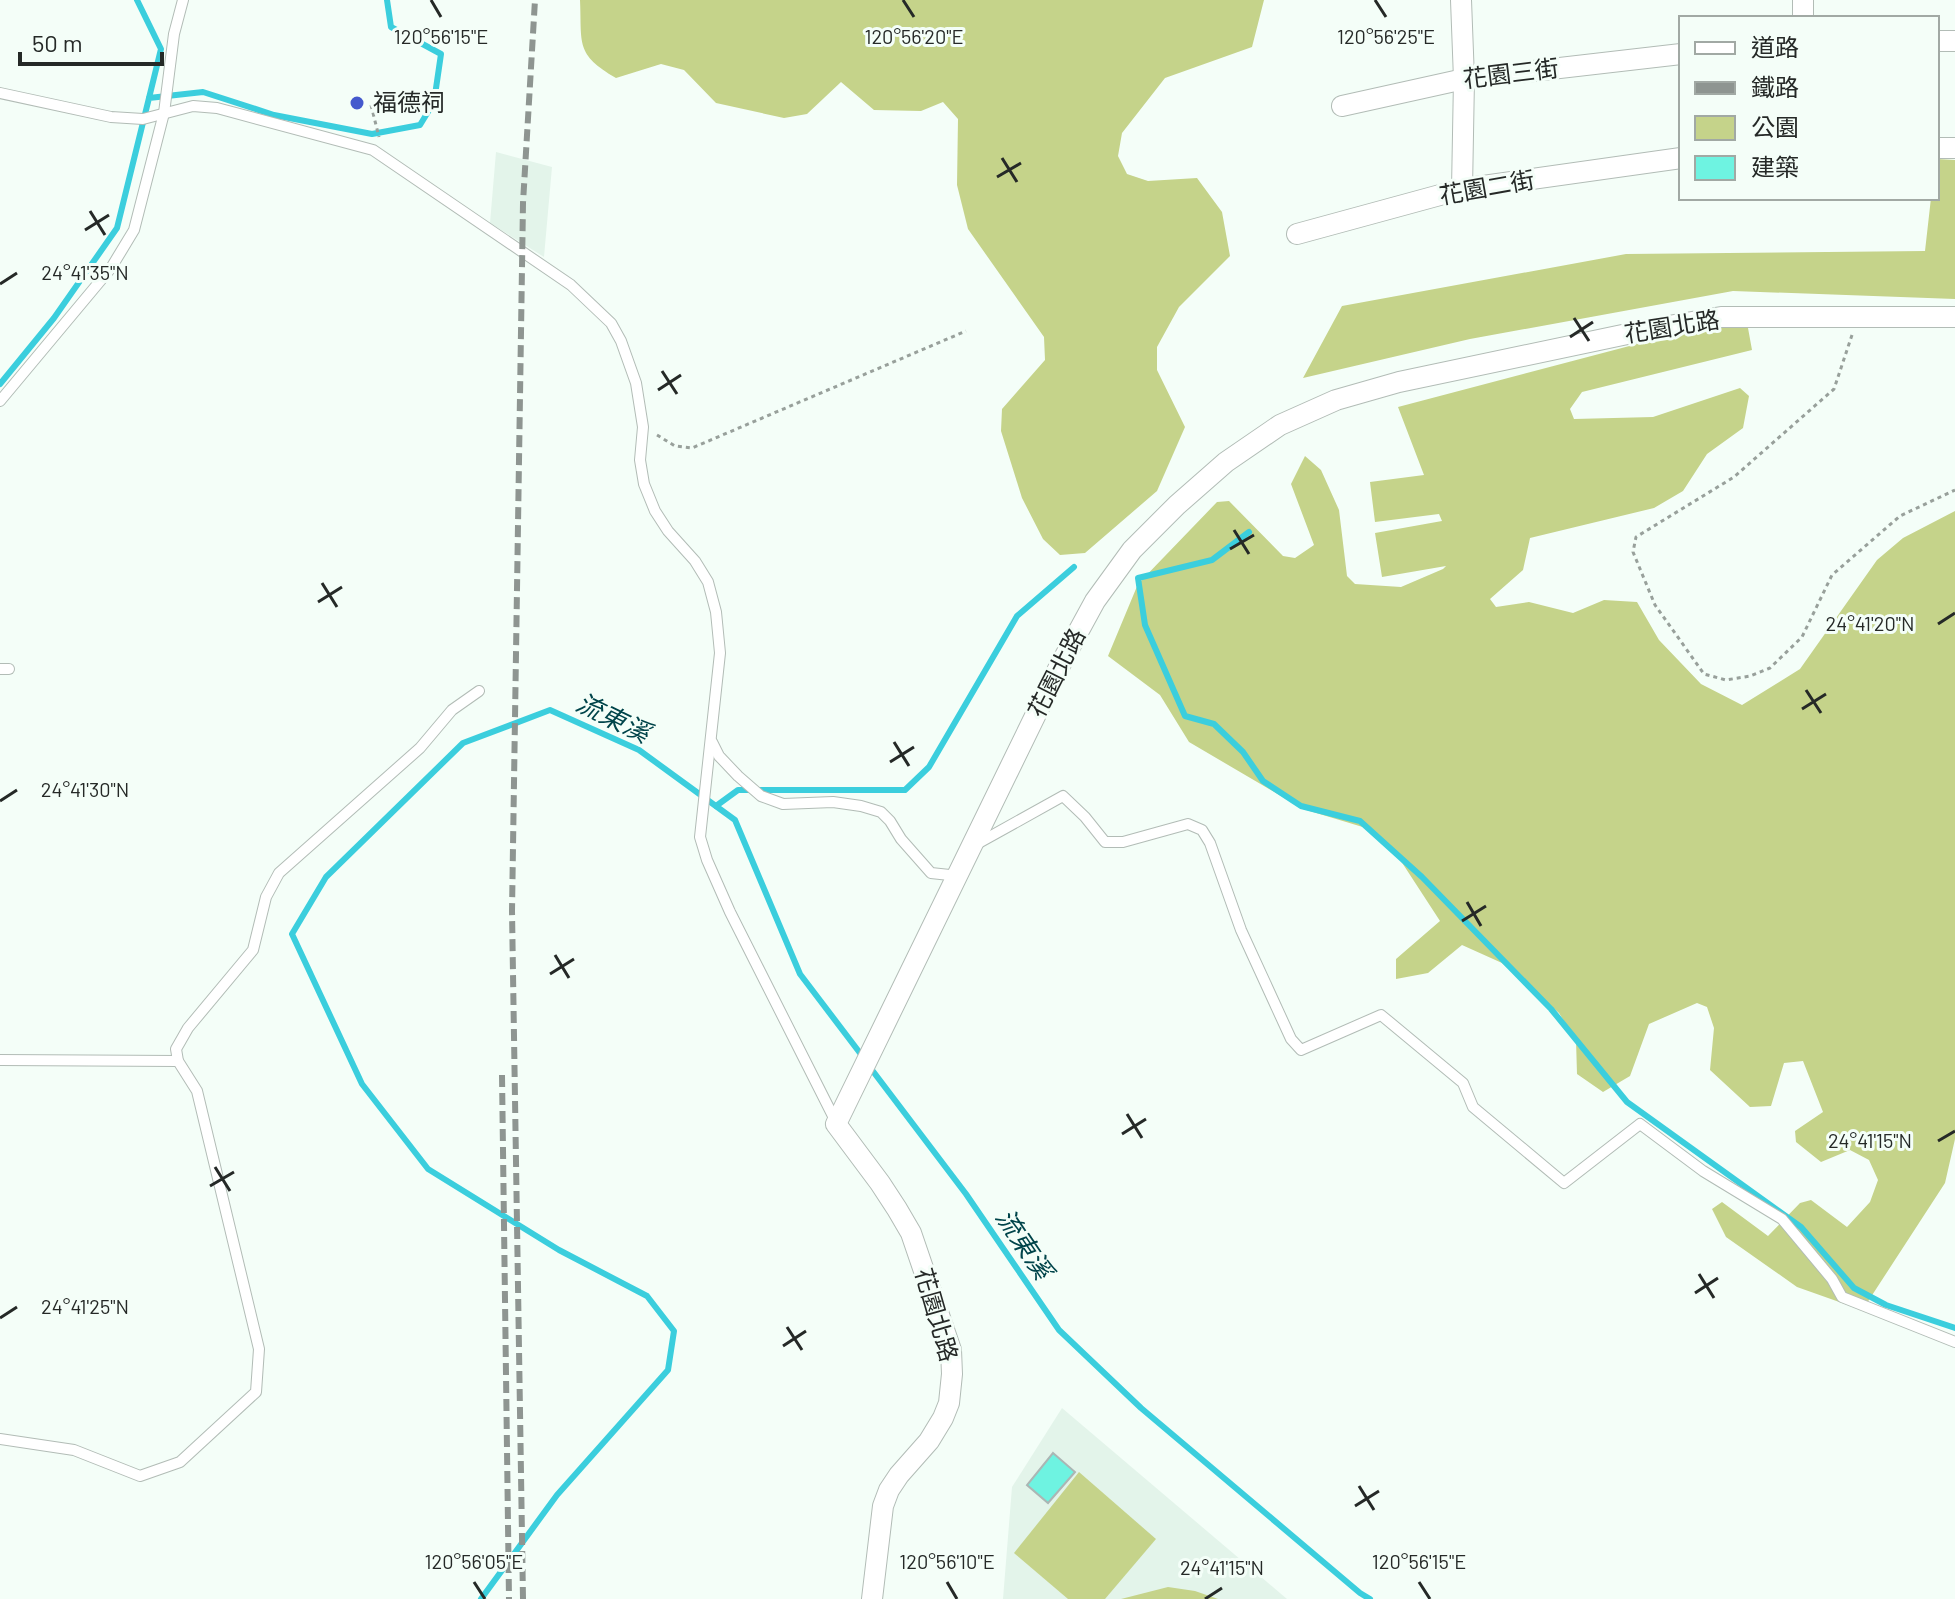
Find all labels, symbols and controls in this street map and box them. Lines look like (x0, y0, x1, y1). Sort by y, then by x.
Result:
scale bar (20, 16, 162, 66)
legend (1679, 16, 1939, 200)
text: 120°56'15"E (394, 24, 488, 48)
text: 120°56'20"E (864, 24, 964, 48)
text: 120°56'25"E (1337, 24, 1435, 48)
text: 50 m (32, 28, 83, 57)
text: 道路 (1751, 32, 1799, 61)
street label: 花園三街 (1461, 52, 1560, 93)
text: 鐵路 (1751, 72, 1799, 101)
place label: 福德祠 (373, 87, 445, 116)
marker: 福德祠 (348, 94, 366, 112)
text: 公園 (1751, 112, 1799, 141)
text: 建築 (1751, 152, 1799, 181)
street label: 花園二街 (1437, 164, 1537, 209)
text: 24°41'35"N (41, 260, 129, 284)
street label: 花園北路 (1622, 304, 1721, 347)
text: 24°41'20"N (1826, 611, 1914, 635)
street label: 花園北路 (1021, 623, 1090, 722)
water label: 流東溪 (572, 686, 659, 749)
text: 24°41'30"N (41, 777, 129, 801)
text: 24°41'15"N (1828, 1128, 1912, 1152)
water label: 流東溪 (991, 1202, 1062, 1287)
street label: 花園北路 (910, 1264, 965, 1365)
text: 24°41'25"N (41, 1294, 129, 1318)
text: 120°56'05"E (425, 1549, 523, 1573)
text: 120°56'10"E (899, 1549, 995, 1573)
text: 120°56'15"E (1372, 1549, 1466, 1573)
text: 24°41'15"N (1180, 1555, 1264, 1579)

